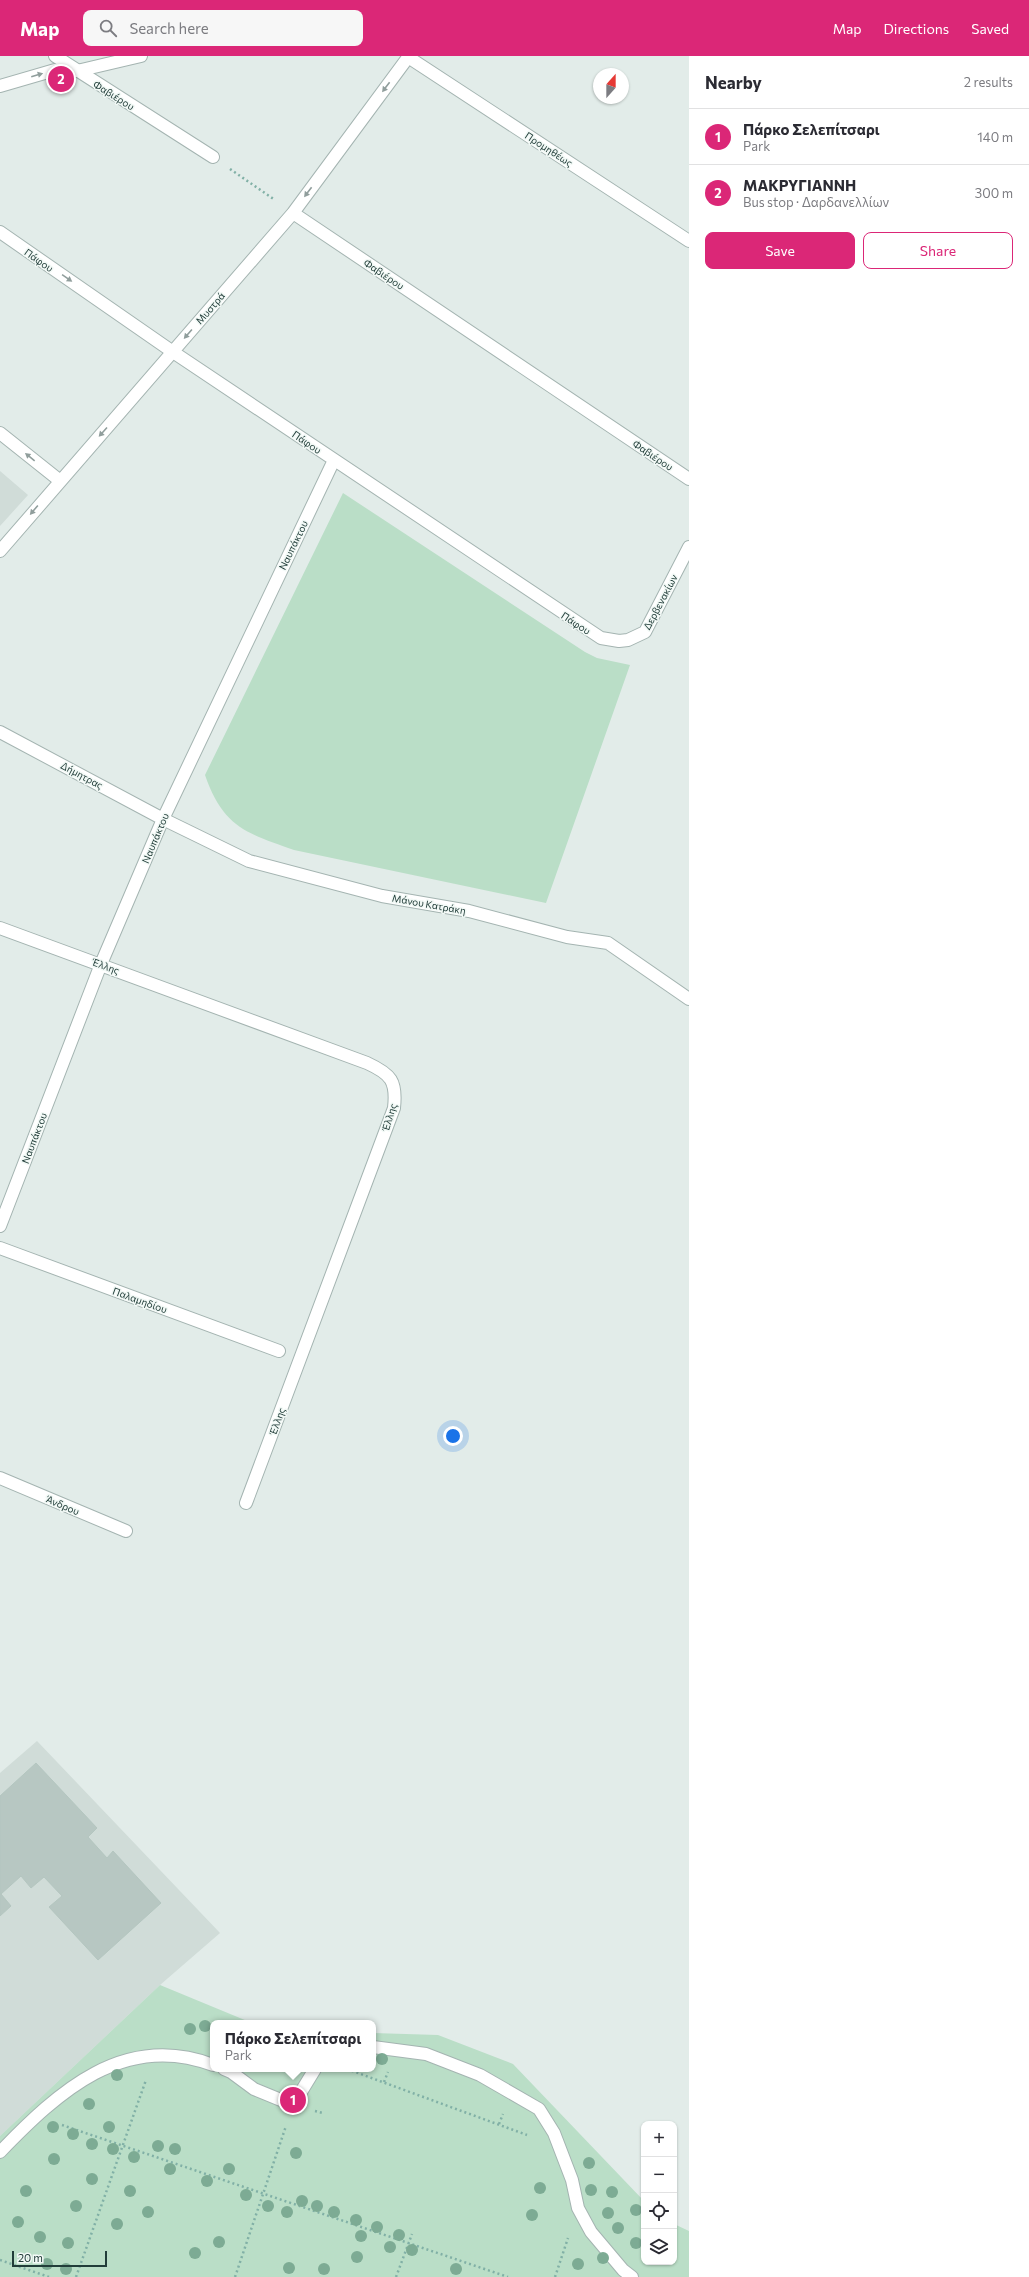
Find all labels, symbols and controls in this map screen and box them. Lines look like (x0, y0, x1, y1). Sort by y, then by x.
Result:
search box (83, 10, 363, 46)
text: Map (20, 17, 59, 40)
icon: search (97, 17, 119, 39)
text: Search here (129, 19, 209, 37)
text: Map (833, 20, 862, 37)
text: Directions (884, 20, 949, 37)
text: Saved (971, 20, 1009, 37)
pin: 2 (48, 64, 74, 94)
north arrow (593, 68, 629, 104)
one-way arrow (32, 72, 44, 78)
text: Nearby (705, 72, 762, 93)
text: 2 results (964, 74, 1013, 90)
street label: Φαβιέρου (91, 78, 137, 113)
one-way arrow (381, 82, 390, 93)
text: Πάρκο Σελεπίτσαρι (743, 120, 880, 138)
street label: Προμηθέως (523, 129, 575, 169)
text: 1 (715, 129, 721, 145)
text: 140 m (977, 129, 1013, 145)
text: Park (743, 138, 770, 154)
text: ΜΑΚΡΥΓΙΑΝΝΗ (743, 176, 856, 194)
text: 2 (714, 185, 722, 201)
text: 300 m (975, 185, 1013, 201)
one-way arrow (304, 186, 312, 197)
text: Bus stop · Δαρδανελλίων (743, 194, 889, 210)
button: Save (705, 232, 855, 269)
button: Share (863, 232, 1013, 269)
street label: Πάφου (22, 246, 56, 274)
street label: Φαβιέρου (362, 256, 407, 292)
one-way arrow (61, 274, 72, 282)
street label: Μυστρά (193, 290, 227, 326)
one-way arrow (184, 329, 193, 339)
one-way arrow (98, 426, 107, 437)
street label: Πάφου (290, 428, 324, 456)
street label: Φαβιέρου (631, 437, 676, 473)
one-way arrow (24, 452, 35, 461)
one-way arrow (30, 505, 39, 515)
street label: Ναυπάκτου (276, 518, 310, 572)
street label: Δερβενακίων (640, 572, 680, 632)
street label: Πάφου (559, 609, 593, 637)
street label: Δήμητρας (59, 759, 105, 791)
street label: Ναυπάκτου (139, 811, 171, 865)
street label: Μάνου Κατράκη (391, 892, 467, 916)
street label: Έλλης (90, 955, 121, 976)
street label: Έλλης (379, 1102, 399, 1133)
street label: Ναυπάκτου (19, 1111, 49, 1165)
street label: Παλαμηδίου (111, 1285, 169, 1316)
street label: Έλλης (266, 1406, 287, 1437)
your location (443, 1426, 463, 1446)
street label: Άνδρου (44, 1492, 82, 1517)
popup (210, 2020, 376, 2072)
text: Πάρκο Σελεπίτσαρι (225, 2029, 361, 2047)
text: Park (225, 2047, 252, 2063)
pin: 1 (280, 2085, 306, 2115)
map controls (641, 2121, 677, 2265)
button: + (641, 2121, 677, 2157)
button: − (641, 2157, 677, 2193)
button: locate (641, 2193, 677, 2229)
button: layers (641, 2229, 677, 2265)
scale bar (12, 2249, 107, 2268)
text: 20 m (18, 2251, 43, 2264)

